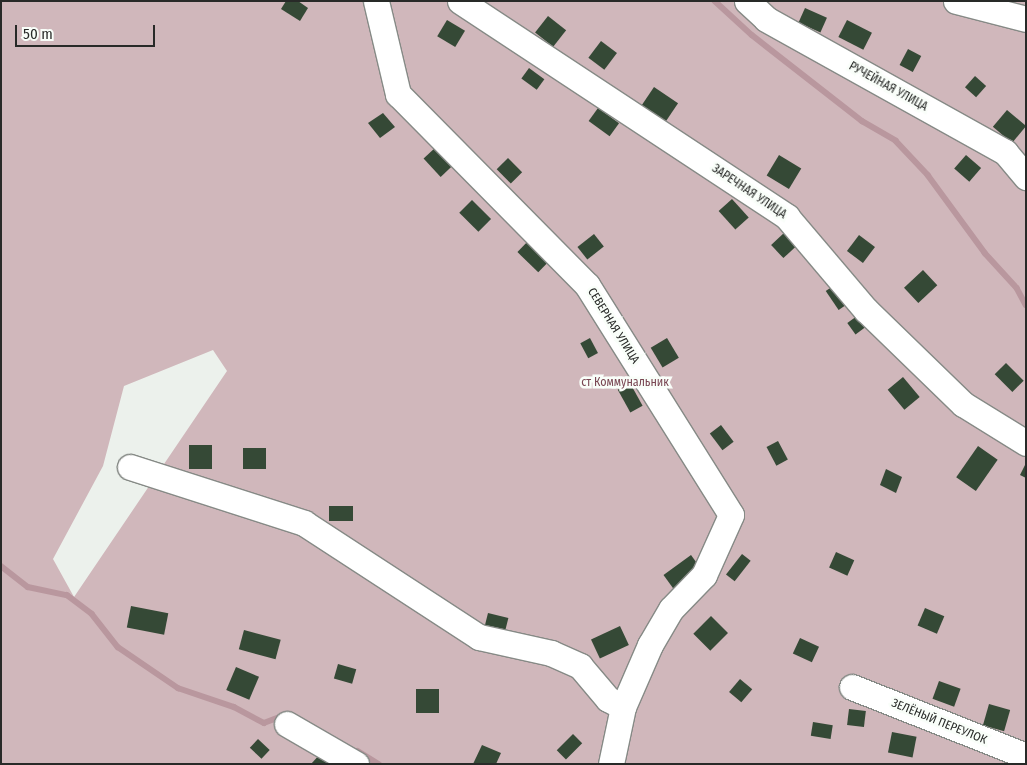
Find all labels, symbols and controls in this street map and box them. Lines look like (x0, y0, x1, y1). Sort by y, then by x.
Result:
scale bar (18, 15, 158, 47)
text: 50 m (23, 25, 53, 43)
street label: РУЧЕЙНАЯ УЛИЦА (846, 59, 930, 115)
street label: ЗАРЕЧНАЯ УЛИЦА (709, 162, 789, 222)
street label: СЕВЕРНАЯ УЛИЦА (584, 285, 642, 367)
park label: ст Коммунальник (581, 376, 669, 390)
street label: ЗЕЛЁНЫЙ ПЕРЕУЛОК (889, 696, 989, 748)

